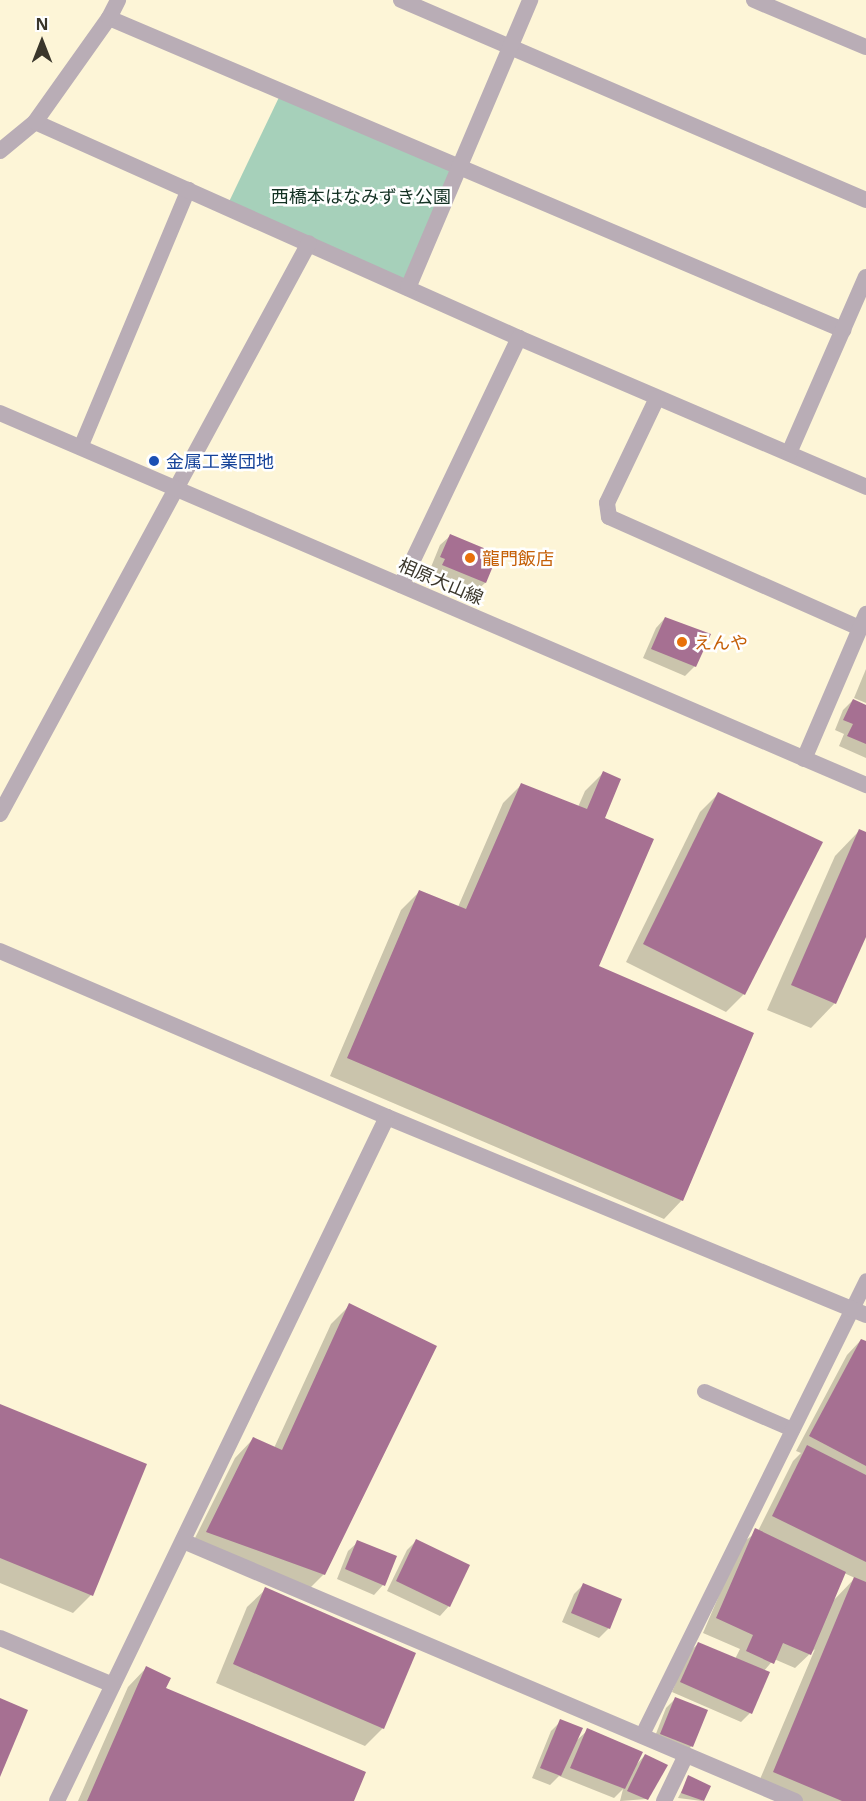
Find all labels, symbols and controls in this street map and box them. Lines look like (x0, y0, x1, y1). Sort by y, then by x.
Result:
north arrow (12, 12, 72, 72)
text: N (35, 13, 49, 35)
park label: 西橋本はなみずき公園 (271, 185, 451, 207)
place label: 金属工業団地 (166, 450, 274, 472)
marker: 金属工業団地 (147, 454, 161, 468)
place label: 龍門飯店 (482, 547, 554, 569)
marker: 龍門飯店 (463, 551, 477, 565)
street label: 相原大山線 (395, 553, 487, 609)
place label: えんや (694, 631, 748, 653)
marker: えんや (675, 635, 689, 649)

